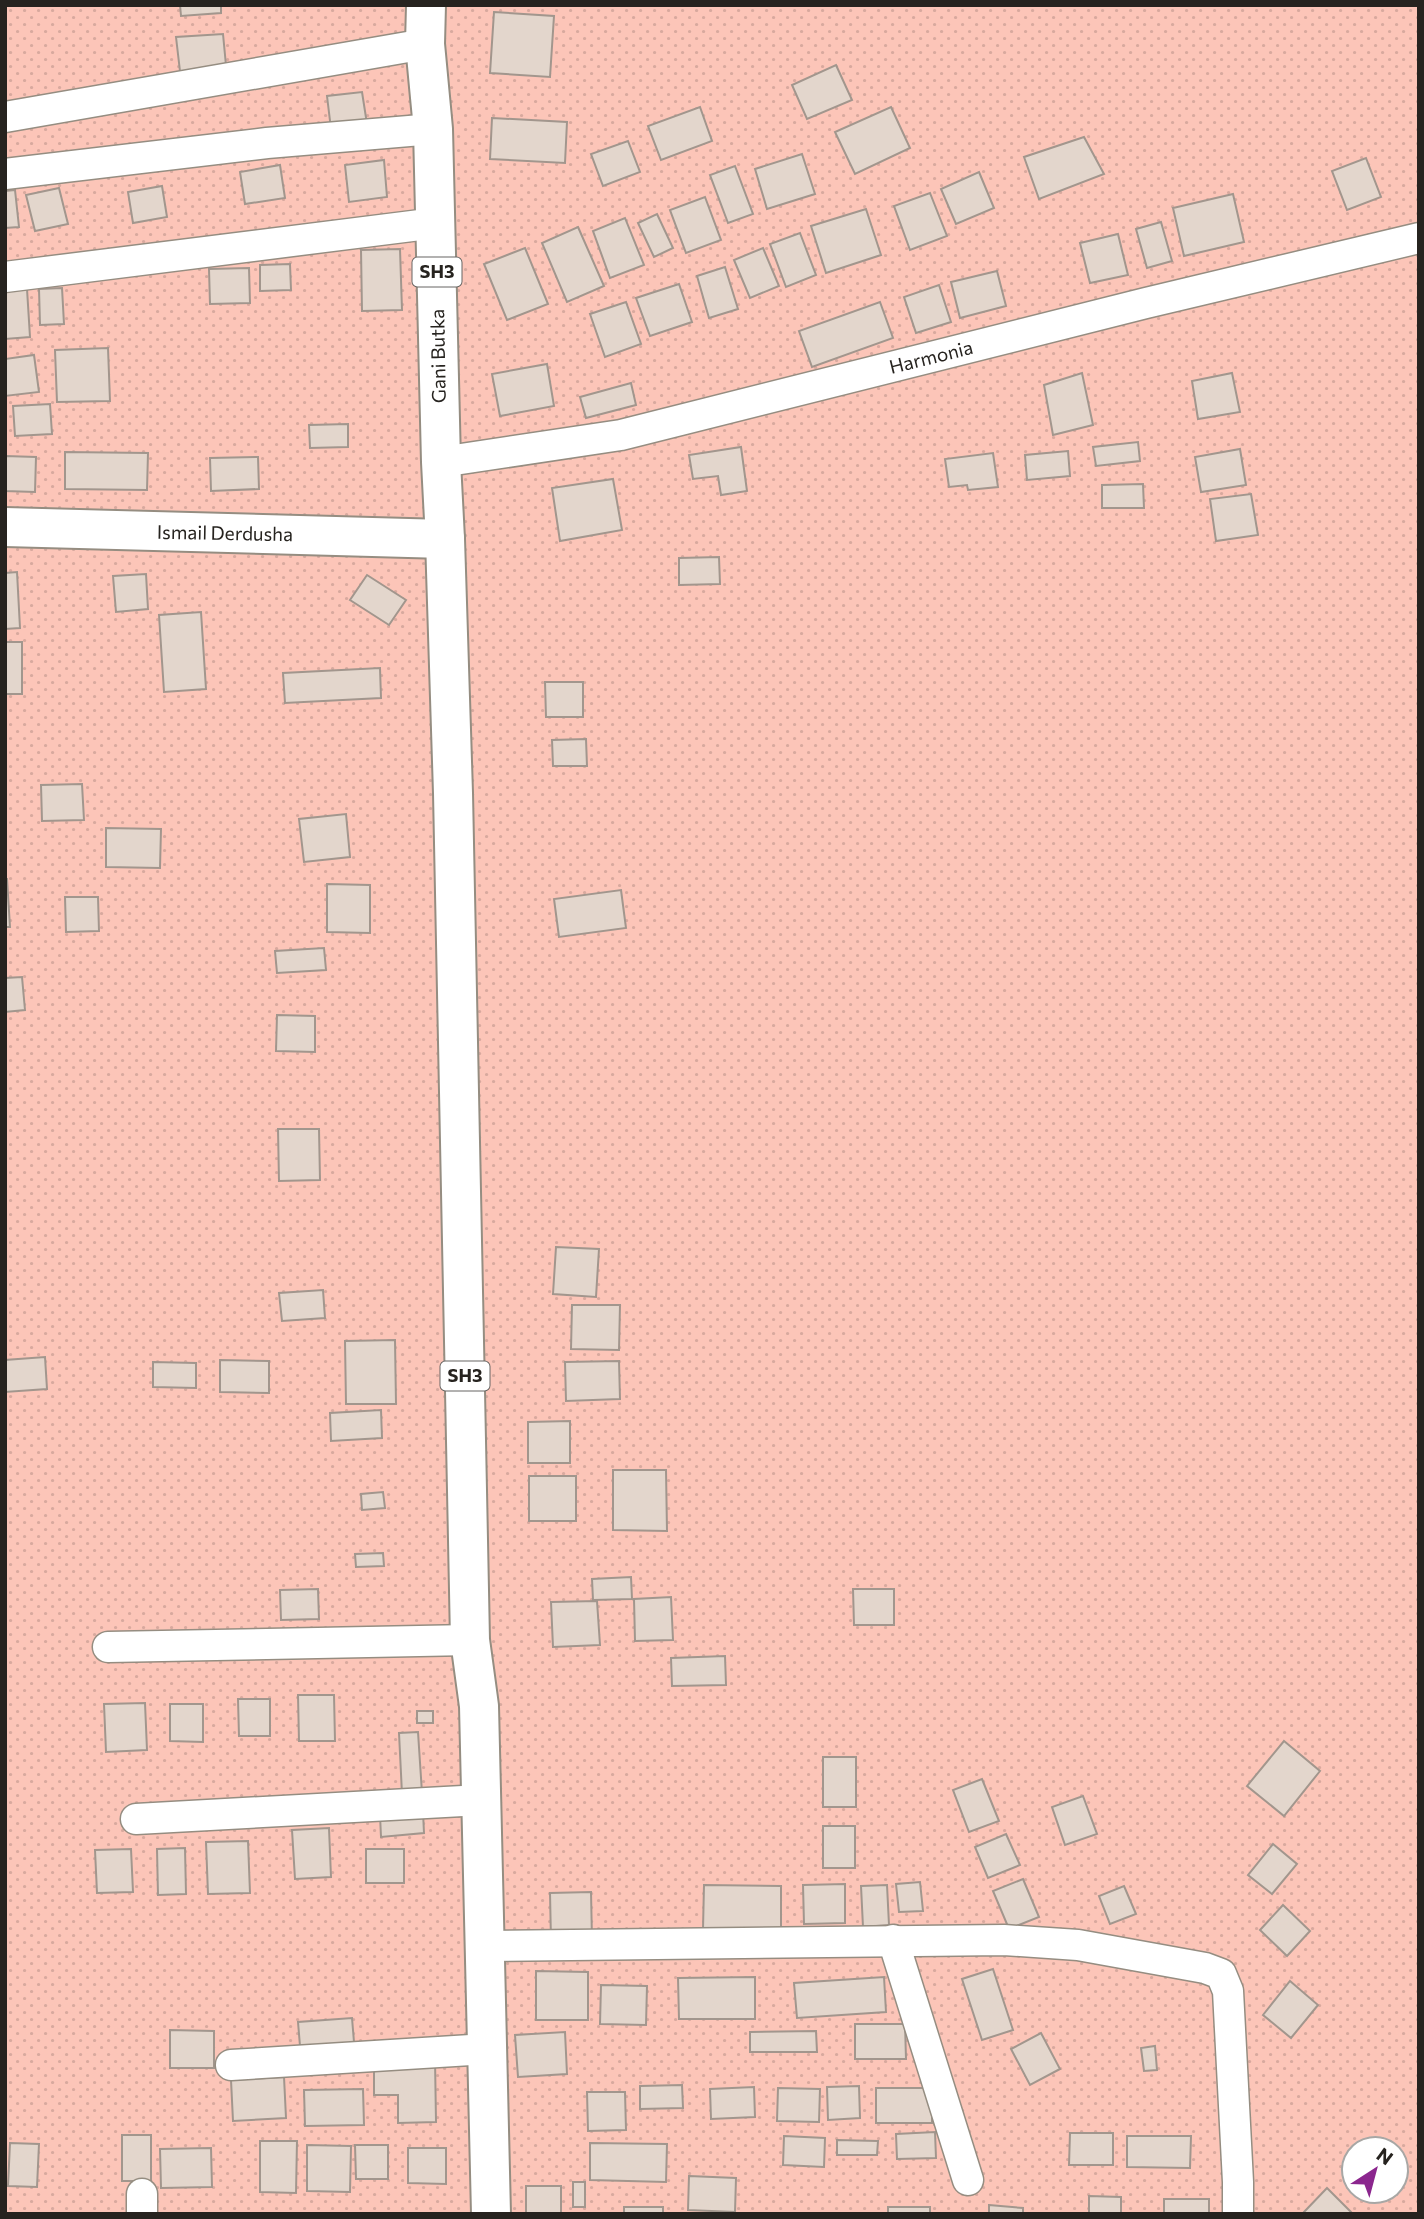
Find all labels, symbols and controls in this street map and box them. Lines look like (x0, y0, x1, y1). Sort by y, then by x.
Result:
road number: SH3 (412, 258, 462, 286)
street label: Gani Butka (425, 309, 450, 403)
street label: Harmonia (887, 335, 975, 378)
street label: Ismail Derdusha (157, 520, 293, 545)
road number: SH3 (440, 1362, 490, 1391)
north arrow (1340, 2135, 1410, 2205)
text: N (1373, 2142, 1398, 2169)

